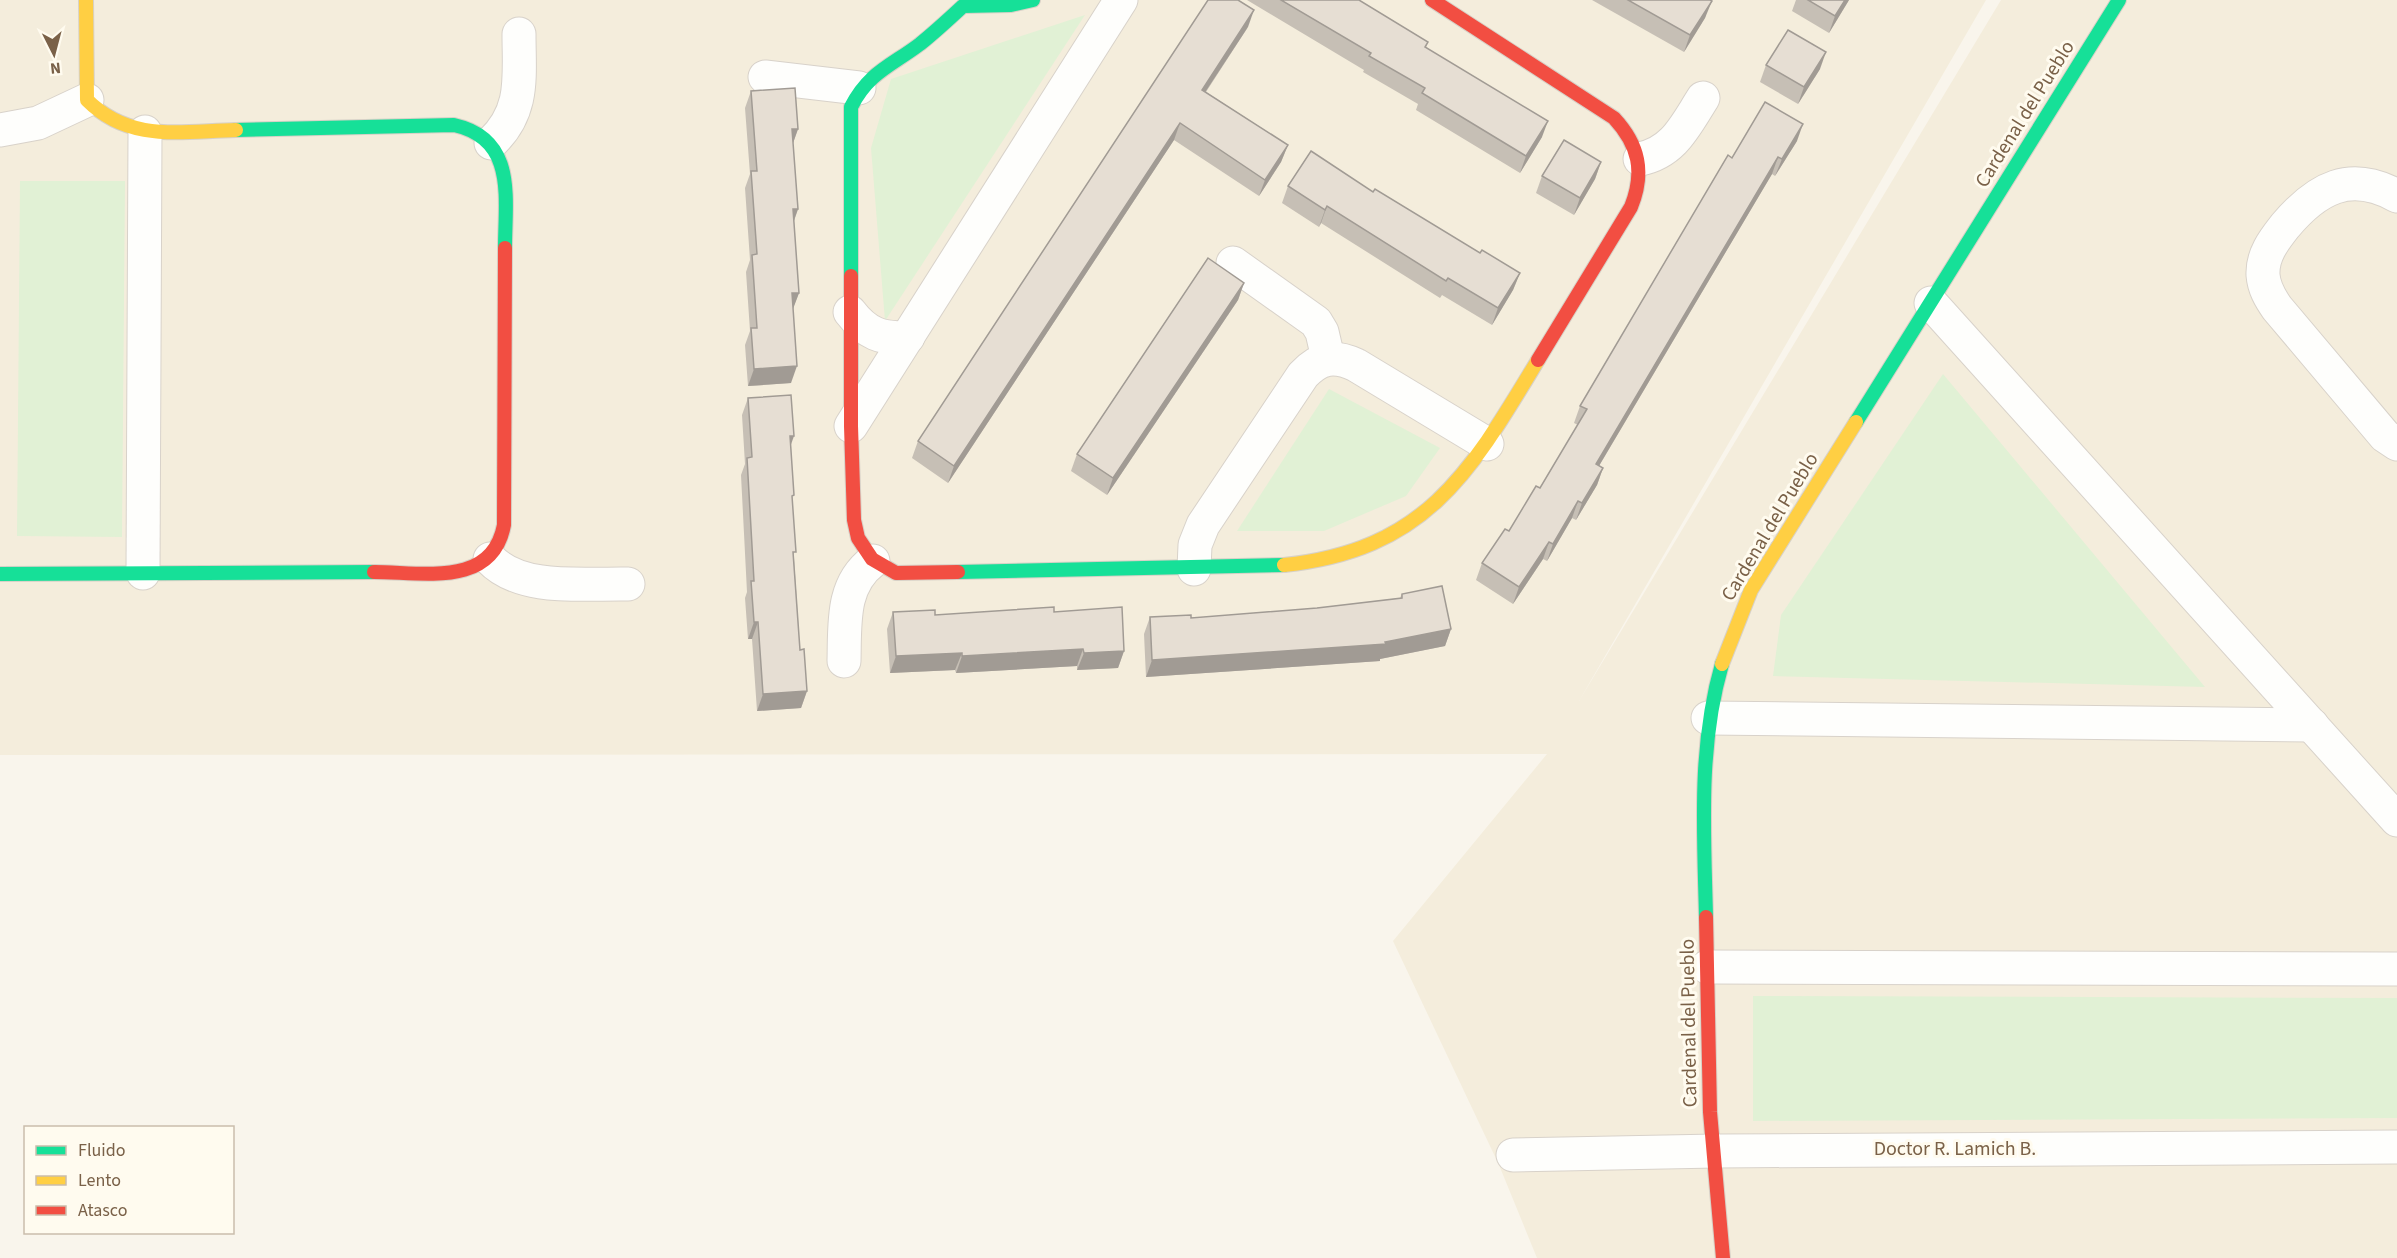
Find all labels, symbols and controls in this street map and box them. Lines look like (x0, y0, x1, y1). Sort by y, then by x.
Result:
north arrow (24, 24, 84, 84)
street label: Cardenal del Pueblo (1968, 35, 2082, 193)
text: N (49, 56, 62, 79)
street label: Cardenal del Pueblo (1715, 448, 1825, 606)
street label: Cardenal del Pueblo (1674, 938, 1704, 1108)
legend (24, 1126, 234, 1234)
street label: Doctor R. Lamich B. (1874, 1135, 2036, 1163)
text: Fluido (78, 1138, 125, 1163)
text: Lento (78, 1168, 121, 1193)
text: Atasco (78, 1198, 127, 1223)

